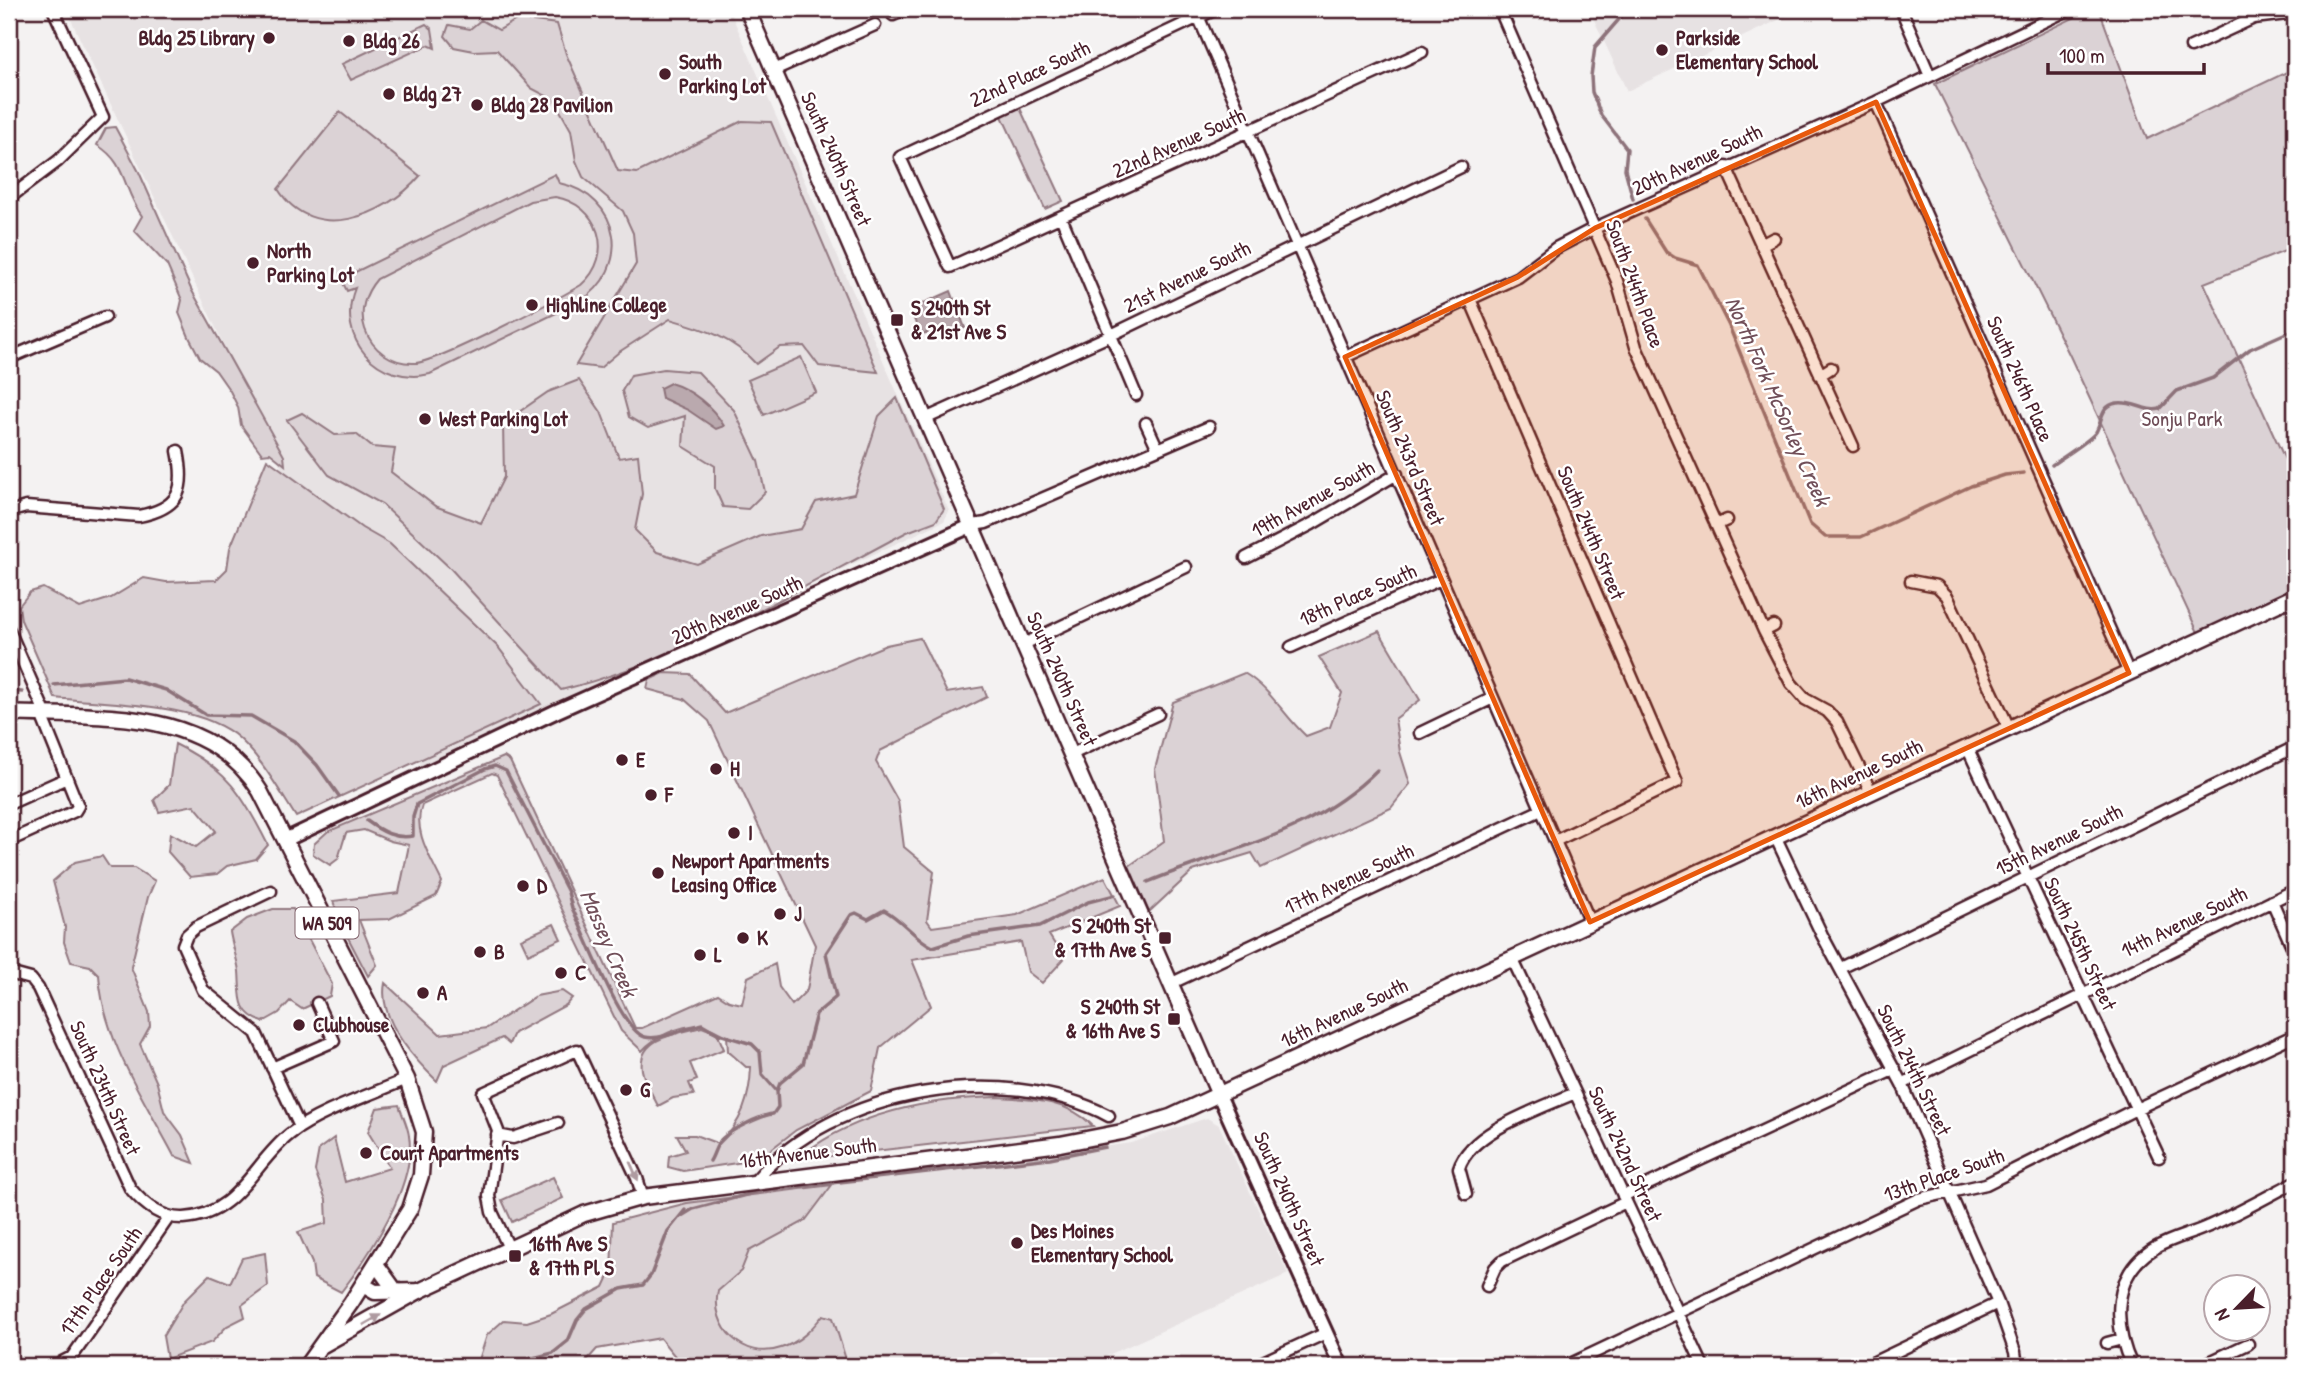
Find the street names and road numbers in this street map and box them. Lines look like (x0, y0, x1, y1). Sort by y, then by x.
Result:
street label: 22nd Place South (965, 33, 1095, 114)
street label: South 240th Street (794, 87, 879, 231)
street label: 22nd Avenue South (1108, 100, 1250, 185)
street label: 20th Avenue South (1627, 117, 1767, 202)
street label: South 244th Place (1599, 216, 1672, 352)
street label: 21st Avenue South (1118, 233, 1255, 320)
street label: South 246th Place (1980, 311, 2061, 446)
street label: South 243rd Street (1369, 386, 1452, 531)
street label: 19th Avenue South (1246, 453, 1380, 544)
street label: South 244th Street (1550, 461, 1633, 605)
street label: 18th Place South (1295, 556, 1421, 633)
street label: 20th Avenue South (667, 568, 807, 651)
street label: South 240th Street (1020, 607, 1105, 751)
street label: 16th Avenue South (1790, 731, 1927, 816)
street label: 15th Avenue South (1990, 796, 2127, 883)
street label: 17th Avenue South (1279, 836, 1418, 921)
street label: South 245th Street (2037, 873, 2124, 1016)
street label: 14th Avenue South (2116, 878, 2252, 965)
road number: WA 509 (296, 908, 358, 939)
street label: 16th Avenue South (1275, 970, 1412, 1055)
street label: South 244th Street (1870, 999, 1959, 1141)
street label: South 234th Street (63, 1016, 148, 1160)
street label: South 242nd Street (1581, 1081, 1670, 1227)
street label: South 240th Street (1247, 1127, 1332, 1271)
street label: 16th Avenue South (738, 1130, 878, 1175)
street label: 13th Place South (1880, 1140, 2008, 1209)
street label: 17th Place South (52, 1220, 149, 1341)

